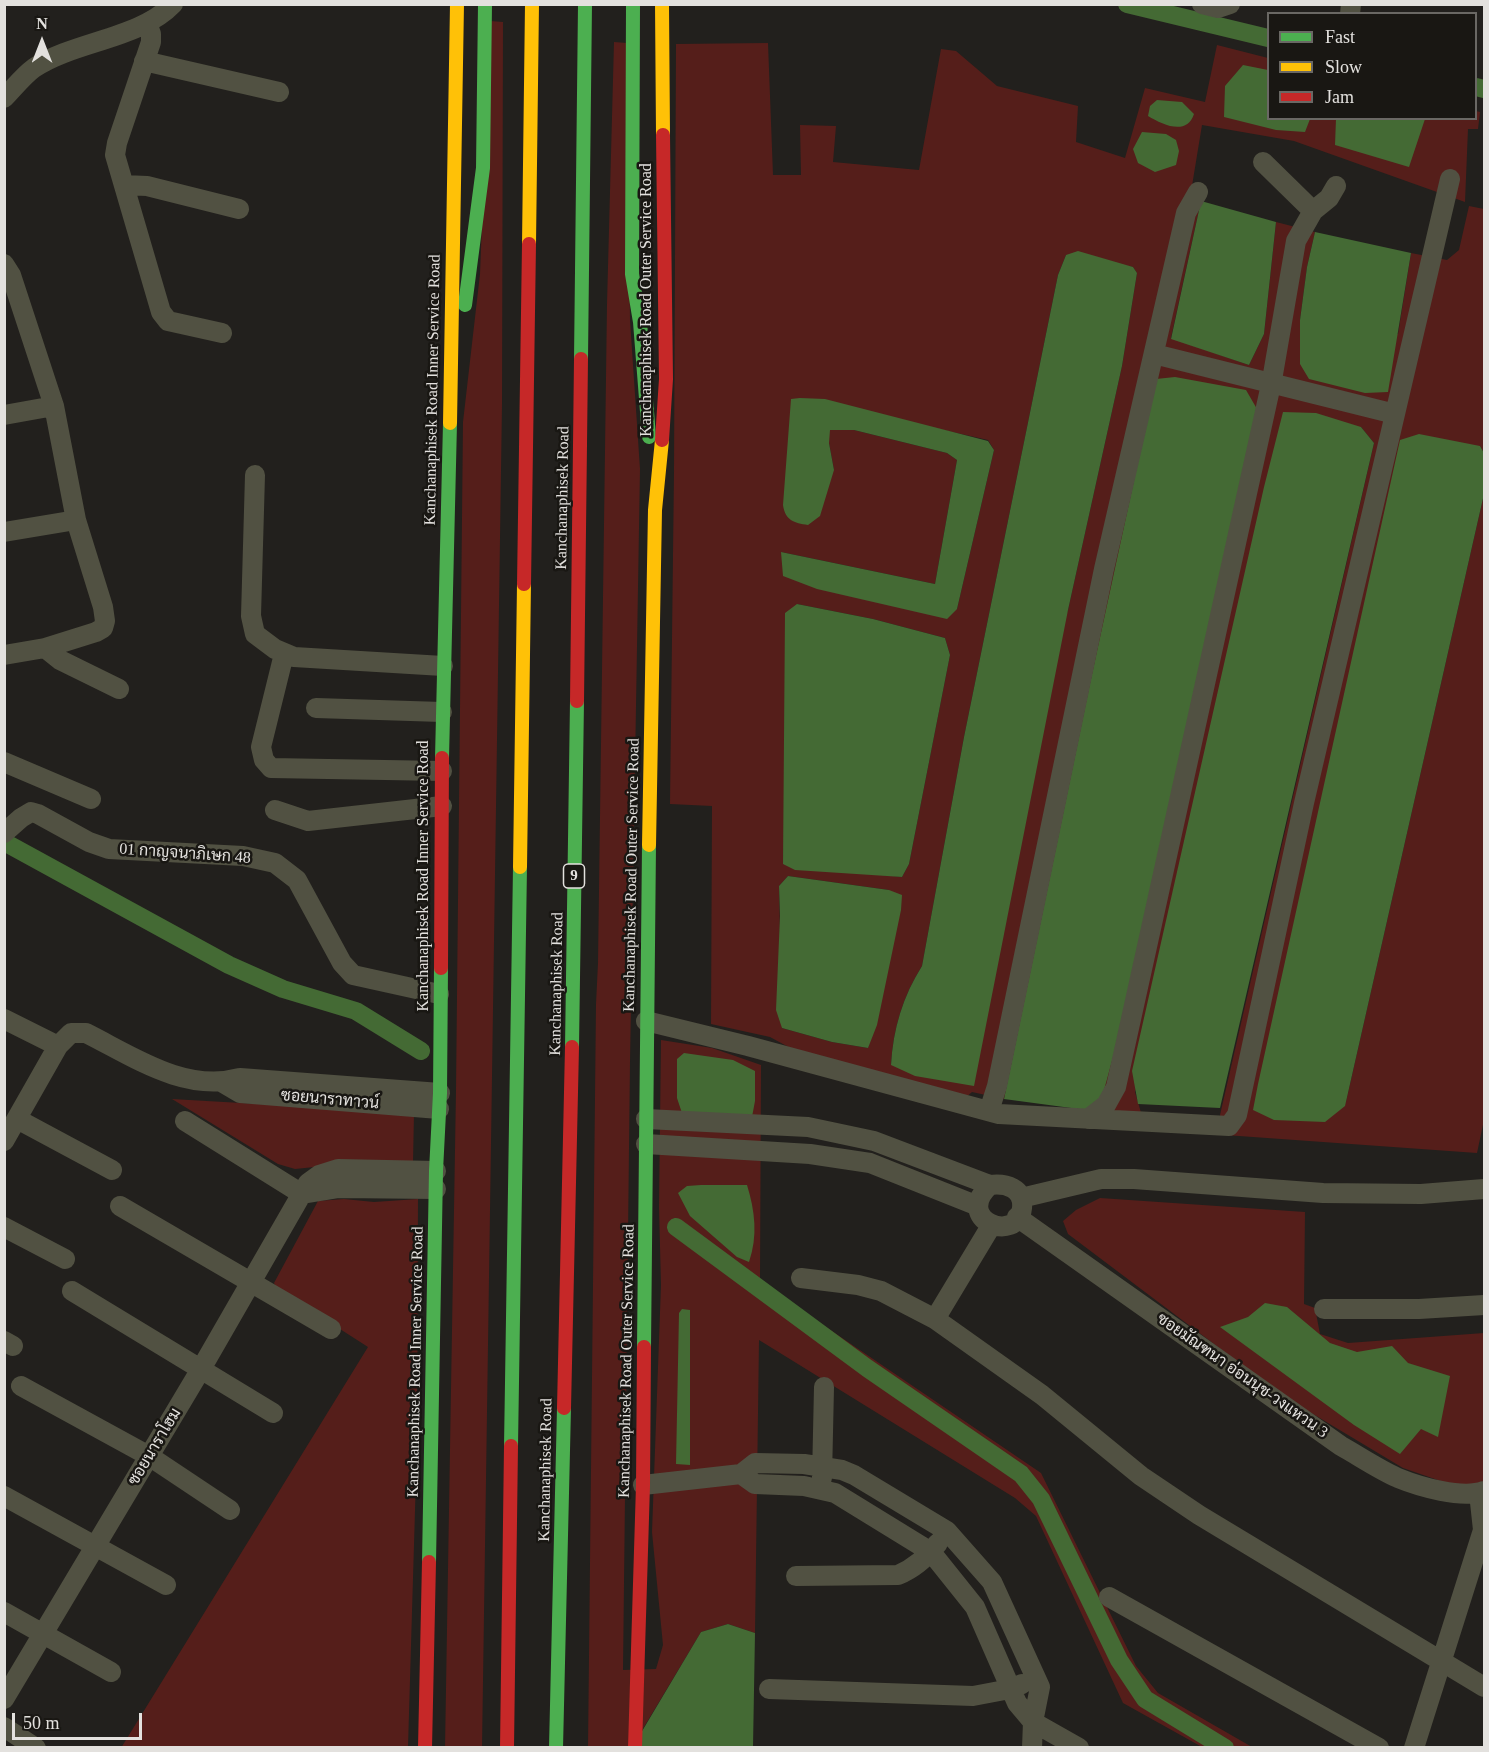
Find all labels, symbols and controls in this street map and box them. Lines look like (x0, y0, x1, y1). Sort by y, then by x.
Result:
north arrow (12, 12, 72, 72)
legend (1267, 12, 1477, 120)
text: N (36, 15, 48, 32)
text: Fast (1325, 27, 1355, 47)
text: Slow (1325, 57, 1362, 77)
text: Jam (1325, 87, 1354, 107)
street label: Kanchanaphisek Road Outer Service Road (637, 163, 657, 437)
street label: Kanchanaphisek Road Inner Service Road (421, 254, 445, 526)
street label: Kanchanaphisek Road (552, 426, 574, 570)
street label: Kanchanaphisek Road Outer Service Road (620, 738, 644, 1012)
street label: Kanchanaphisek Road Inner Service Road (414, 740, 434, 1012)
street label: 01 กาญจนาภิเษก 48 (119, 840, 251, 868)
road number: 9 (564, 864, 584, 888)
street label: Kanchanaphisek Road (546, 912, 568, 1056)
street label: ซอยนาราทาวน์ (280, 1086, 380, 1114)
street label: Kanchanaphisek Road Outer Service Road (615, 1224, 639, 1498)
street label: Kanchanaphisek Road Inner Service Road (404, 1226, 428, 1498)
street label: ซอยมัณฑนา อ่อนนุช-วงแหวน 3 (1153, 1310, 1331, 1442)
street label: Kanchanaphisek Road (535, 1398, 557, 1542)
street label: ซอยนาราโฮม (124, 1405, 186, 1489)
scale bar (15, 1701, 146, 1739)
text: 50 m (23, 1713, 60, 1733)

